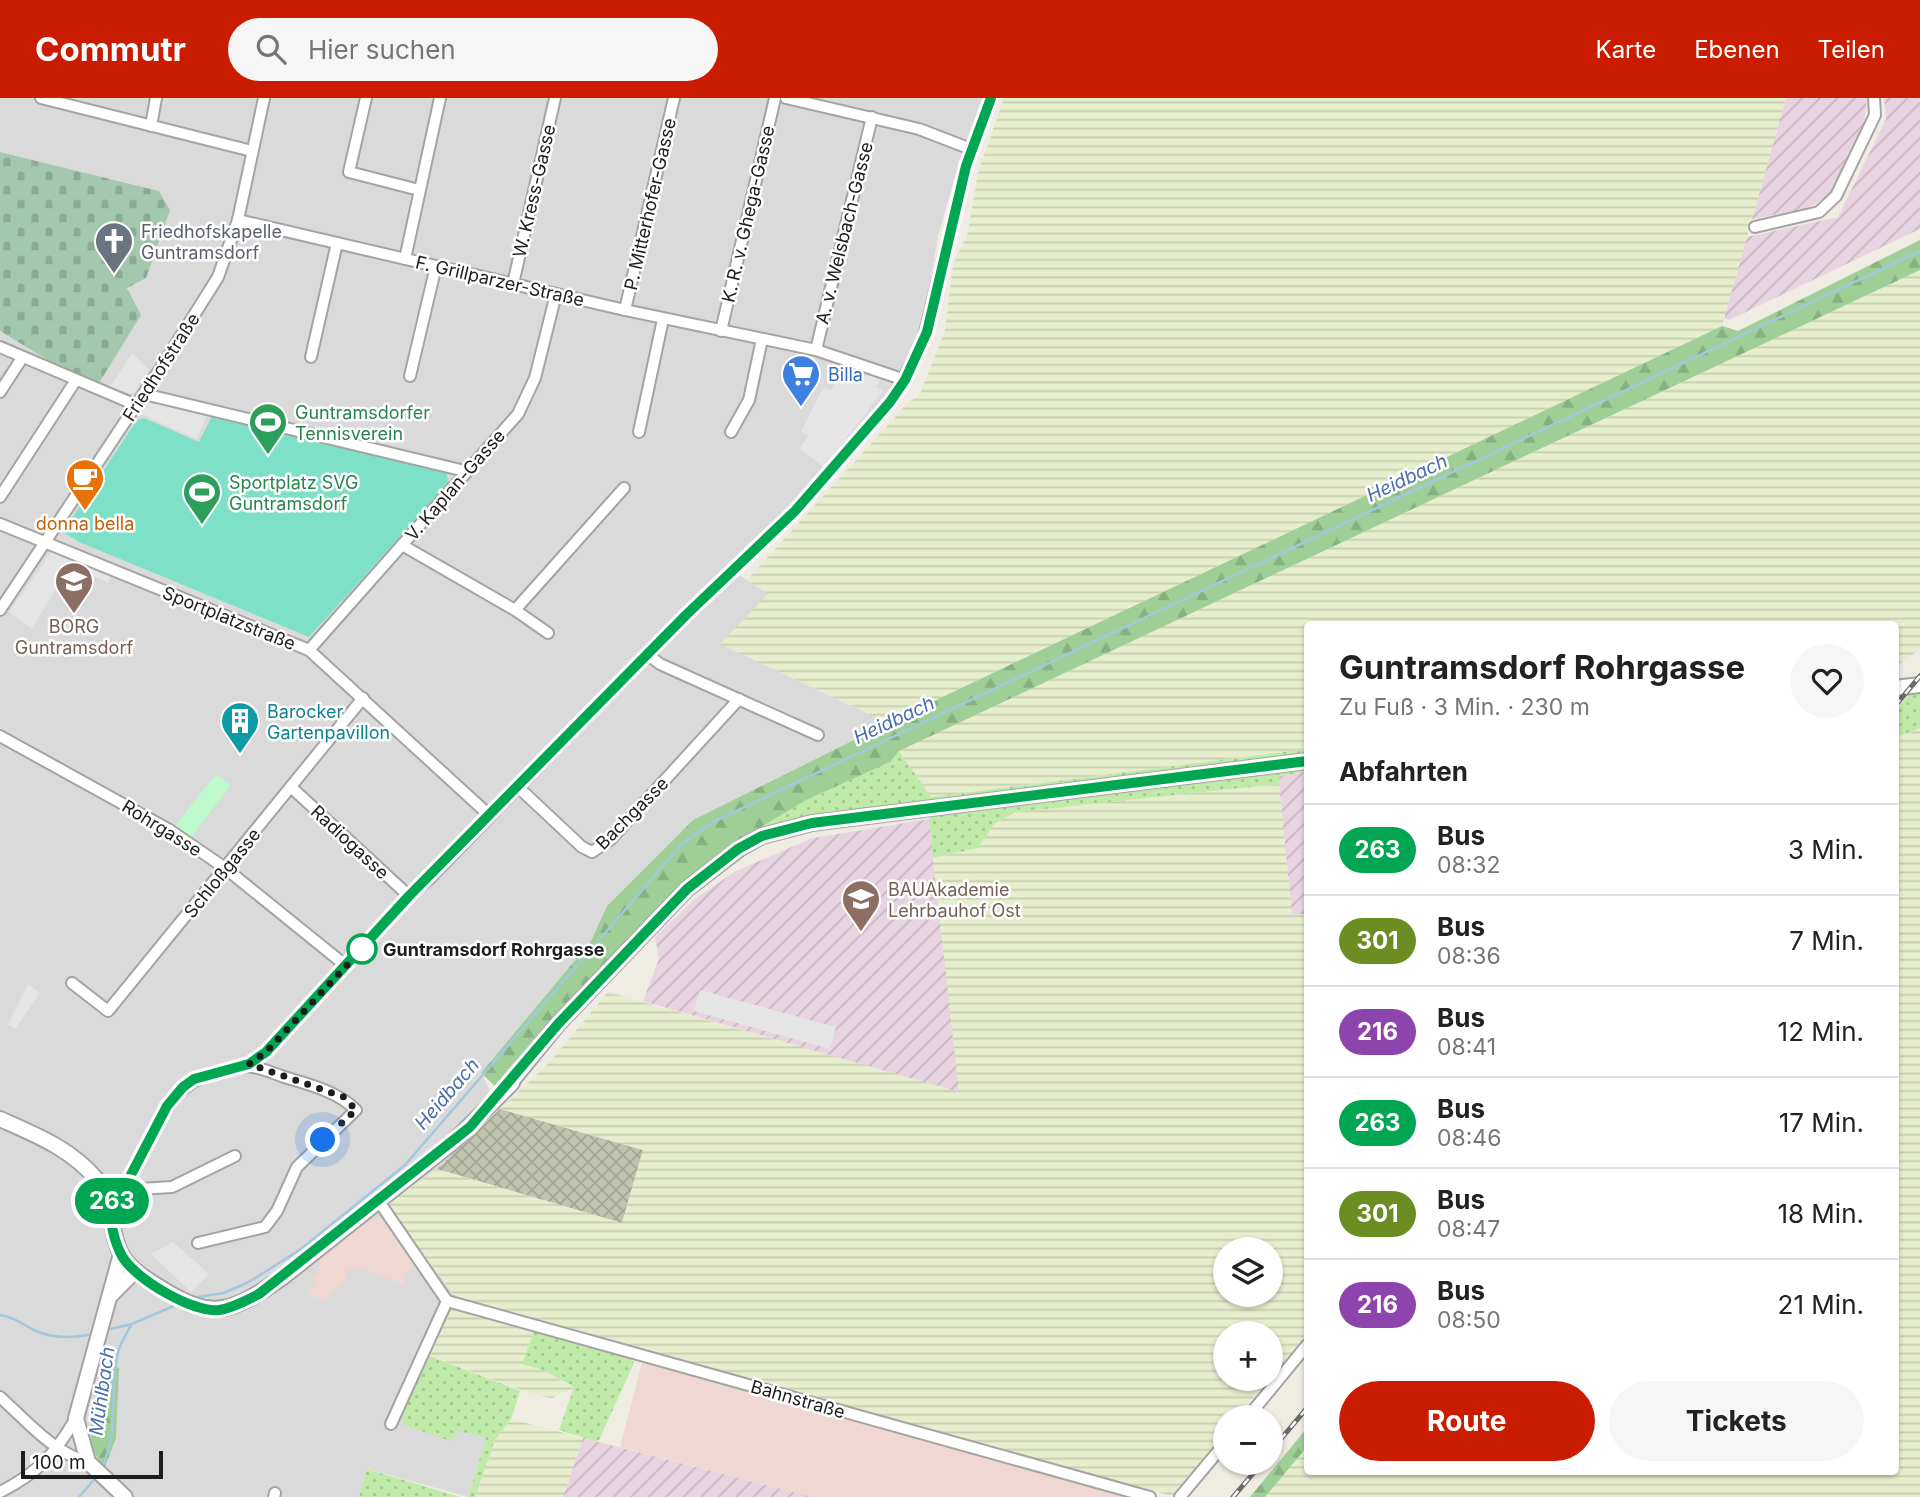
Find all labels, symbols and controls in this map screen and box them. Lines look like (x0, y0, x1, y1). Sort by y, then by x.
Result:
search box (228, 18, 718, 81)
text: Commutr (35, 29, 186, 69)
icon: search (252, 30, 290, 68)
text: Hier suchen (308, 34, 456, 65)
text: Karte (1596, 35, 1656, 64)
text: Ebenen (1694, 35, 1780, 64)
text: Teilen (1818, 35, 1885, 64)
street label: P. Mitterhofer-Gasse (620, 116, 680, 292)
street label: W. Kress-Gasse (509, 123, 559, 259)
street label: K. R. v. Ghega-Gasse (717, 124, 779, 304)
street label: A. v. Welsbach-Gasse (811, 140, 877, 326)
church icon: Friedhofskapelle Guntramsdorf (93, 220, 135, 275)
place label: Friedhofskapelle Guntramsdorf (141, 221, 282, 263)
street label: F. Grillparzer-Straße (414, 251, 586, 311)
street label: Friedhofstraße (118, 309, 204, 425)
supermarket icon: Billa (780, 353, 822, 408)
place label: Billa (828, 364, 863, 385)
sports icon: Guntramsdorfer Tennisverein (247, 401, 289, 456)
place label: Guntramsdorfer Tennisverein (295, 402, 430, 444)
street label: V. Kaplan-Gasse (401, 425, 509, 545)
water label: Heidbach (1363, 449, 1451, 507)
cafe icon: donna bella (64, 457, 106, 512)
sports icon: Sportplatz SVG Guntramsdorf (181, 471, 223, 526)
place label: Sportplatz SVG Guntramsdorf (229, 472, 358, 514)
place label: donna bella (36, 513, 134, 534)
school or university icon: BORG Guntramsdorf (53, 560, 95, 615)
street label: Sportplatzstraße (159, 582, 299, 654)
place label: BORG Guntramsdorf (15, 616, 133, 658)
button: heart (1790, 644, 1864, 718)
text: Guntramsdorf Rohrgasse (1339, 647, 1745, 687)
water label: Heidbach (850, 691, 938, 749)
text: Zu Fuß · 3 Min. · 230 m (1339, 693, 1590, 721)
building icon: Barocker Gartenpavillon (219, 700, 261, 755)
place label: Barocker Gartenpavillon (267, 701, 390, 743)
text: Abfahrten (1339, 756, 1468, 787)
street label: Bachgasse (592, 773, 672, 853)
street label: Rohrgasse (118, 795, 206, 861)
street label: Radiogasse (307, 801, 393, 883)
text: Bus (1437, 820, 1485, 851)
street label: Schloßgasse (179, 824, 265, 922)
text: 3 Min. (1788, 834, 1864, 865)
text: 263 (1354, 835, 1401, 864)
text: 08:32 (1437, 851, 1501, 879)
school or university icon: BAUAkademie Lehrbauhof Ost (840, 878, 882, 933)
place label: BAUAkademie Lehrbauhof Ost (888, 879, 1021, 921)
text: Bus (1437, 911, 1485, 942)
text: 7 Min. (1789, 925, 1864, 956)
text: 301 (1356, 926, 1399, 955)
marker: Guntramsdorf Rohrgasse (347, 934, 377, 964)
place label: Guntramsdorf Rohrgasse (383, 939, 605, 960)
text: 08:36 (1437, 942, 1501, 970)
text: Bus (1437, 1002, 1485, 1033)
text: 12 Min. (1778, 1016, 1864, 1047)
text: 216 (1357, 1017, 1398, 1046)
text: 08:41 (1437, 1033, 1496, 1061)
water label: Heidbach (410, 1054, 484, 1134)
text: Bus (1437, 1093, 1485, 1124)
text: 17 Min. (1779, 1107, 1864, 1138)
text: 263 (1354, 1108, 1401, 1137)
your location (305, 1122, 340, 1157)
text: 08:46 (1437, 1124, 1502, 1152)
line badge: 263 (72, 1178, 152, 1224)
text: Bus (1437, 1184, 1485, 1215)
text: 263 (89, 1186, 135, 1215)
text: 18 Min. (1777, 1198, 1864, 1229)
text: 301 (1356, 1199, 1399, 1228)
text: 08:47 (1437, 1215, 1500, 1243)
map controls (1213, 1237, 1283, 1475)
button: layers (1213, 1237, 1283, 1307)
text: Bus (1437, 1275, 1485, 1306)
text: 21 Min. (1778, 1289, 1864, 1320)
text: 216 (1357, 1290, 1398, 1319)
text: 08:50 (1437, 1306, 1501, 1334)
button: + (1213, 1321, 1283, 1391)
water label: Mühlbach (84, 1345, 120, 1437)
street label: Bahnstraße (748, 1376, 848, 1422)
button: Route (1339, 1381, 1595, 1461)
button: Tickets (1609, 1381, 1864, 1461)
button: − (1213, 1405, 1283, 1475)
scale bar (21, 1448, 163, 1480)
text: 100 m (32, 1451, 86, 1474)

